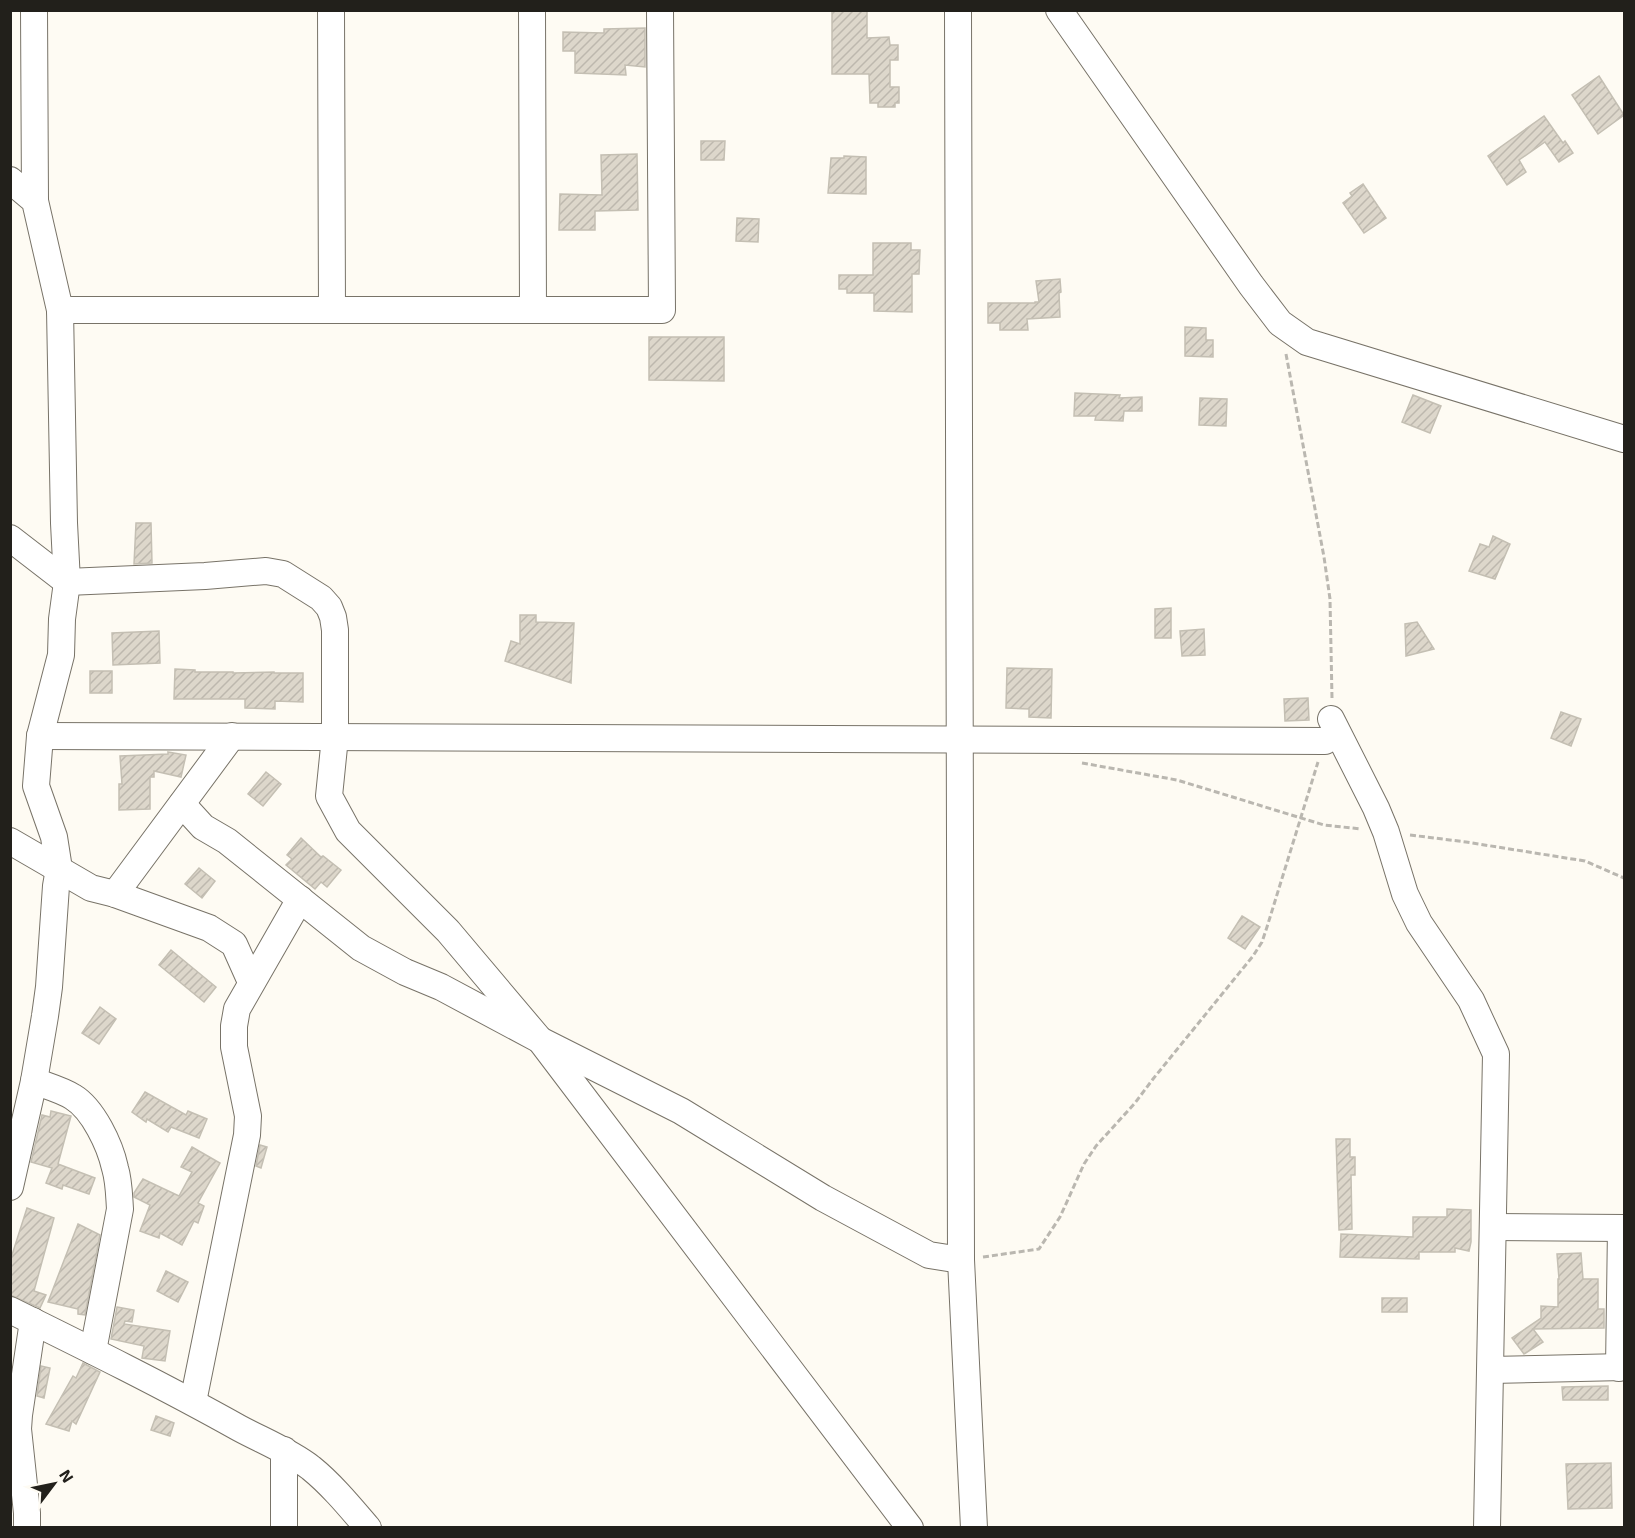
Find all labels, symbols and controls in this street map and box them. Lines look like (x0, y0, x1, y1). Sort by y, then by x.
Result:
north arrow (24, 1454, 84, 1514)
text: N (56, 1466, 78, 1486)

